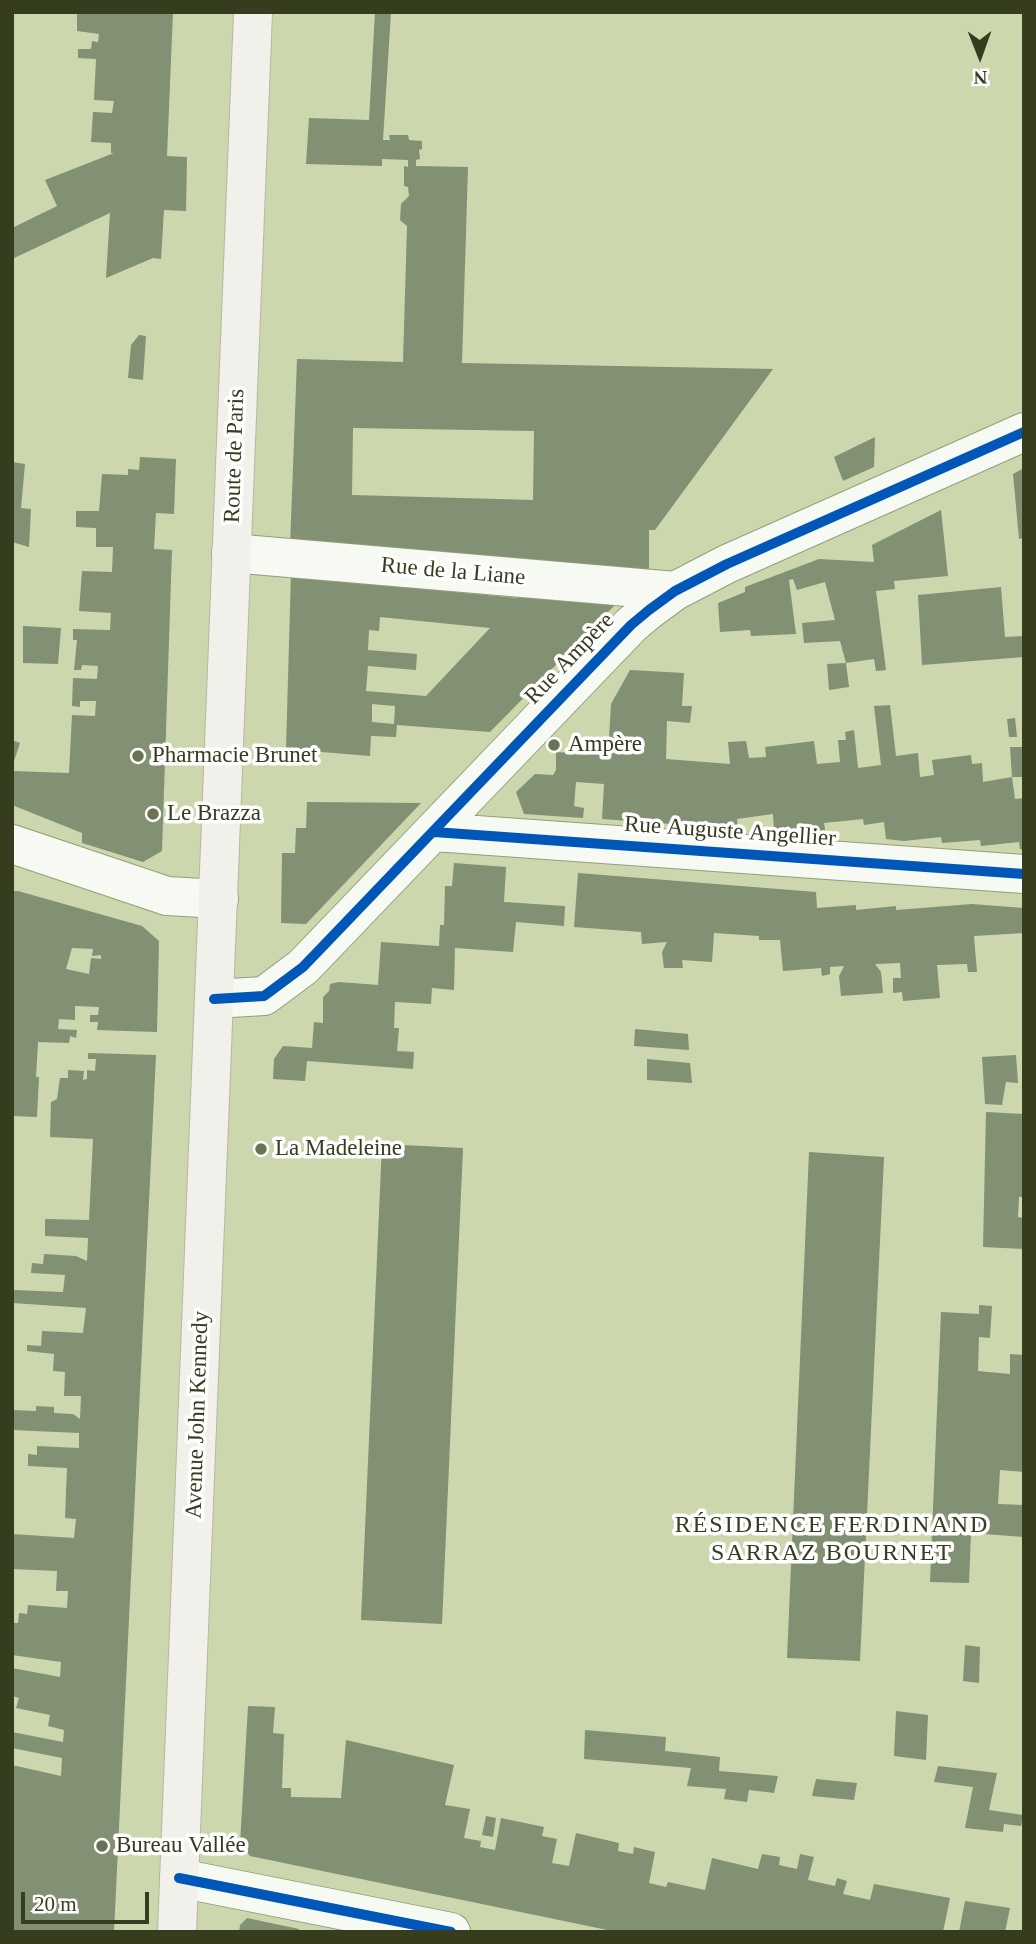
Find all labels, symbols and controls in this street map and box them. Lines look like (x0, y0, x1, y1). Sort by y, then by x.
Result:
north arrow (945, 21, 1015, 91)
text: N (973, 67, 987, 88)
street label: Route de Paris (219, 388, 251, 524)
street label: Rue de la Liane (380, 552, 526, 592)
street label: Rue Ampère (519, 607, 621, 711)
place label: Ampère (568, 731, 642, 759)
marker: Ampère (546, 737, 562, 753)
place label: Pharmacie Brunet (152, 742, 317, 770)
marker: Pharmacie Brunet (130, 748, 146, 764)
place label: Le Brazza (167, 800, 261, 828)
marker: Le Brazza (145, 806, 161, 822)
street label: Rue Auguste Angellier (623, 811, 837, 853)
place label: La Madeleine (275, 1135, 402, 1163)
marker: La Madeleine (253, 1141, 269, 1157)
street label: Avenue John Kennedy (181, 1311, 215, 1519)
district label: RÉSIDENCE FERDINAND SARRAZ BOURNET (677, 1512, 987, 1568)
place label: Bureau Vallée (116, 1832, 246, 1860)
marker: Bureau Vallée (94, 1838, 110, 1854)
scale bar (24, 1878, 152, 1922)
text: 20 m (34, 1892, 77, 1916)

